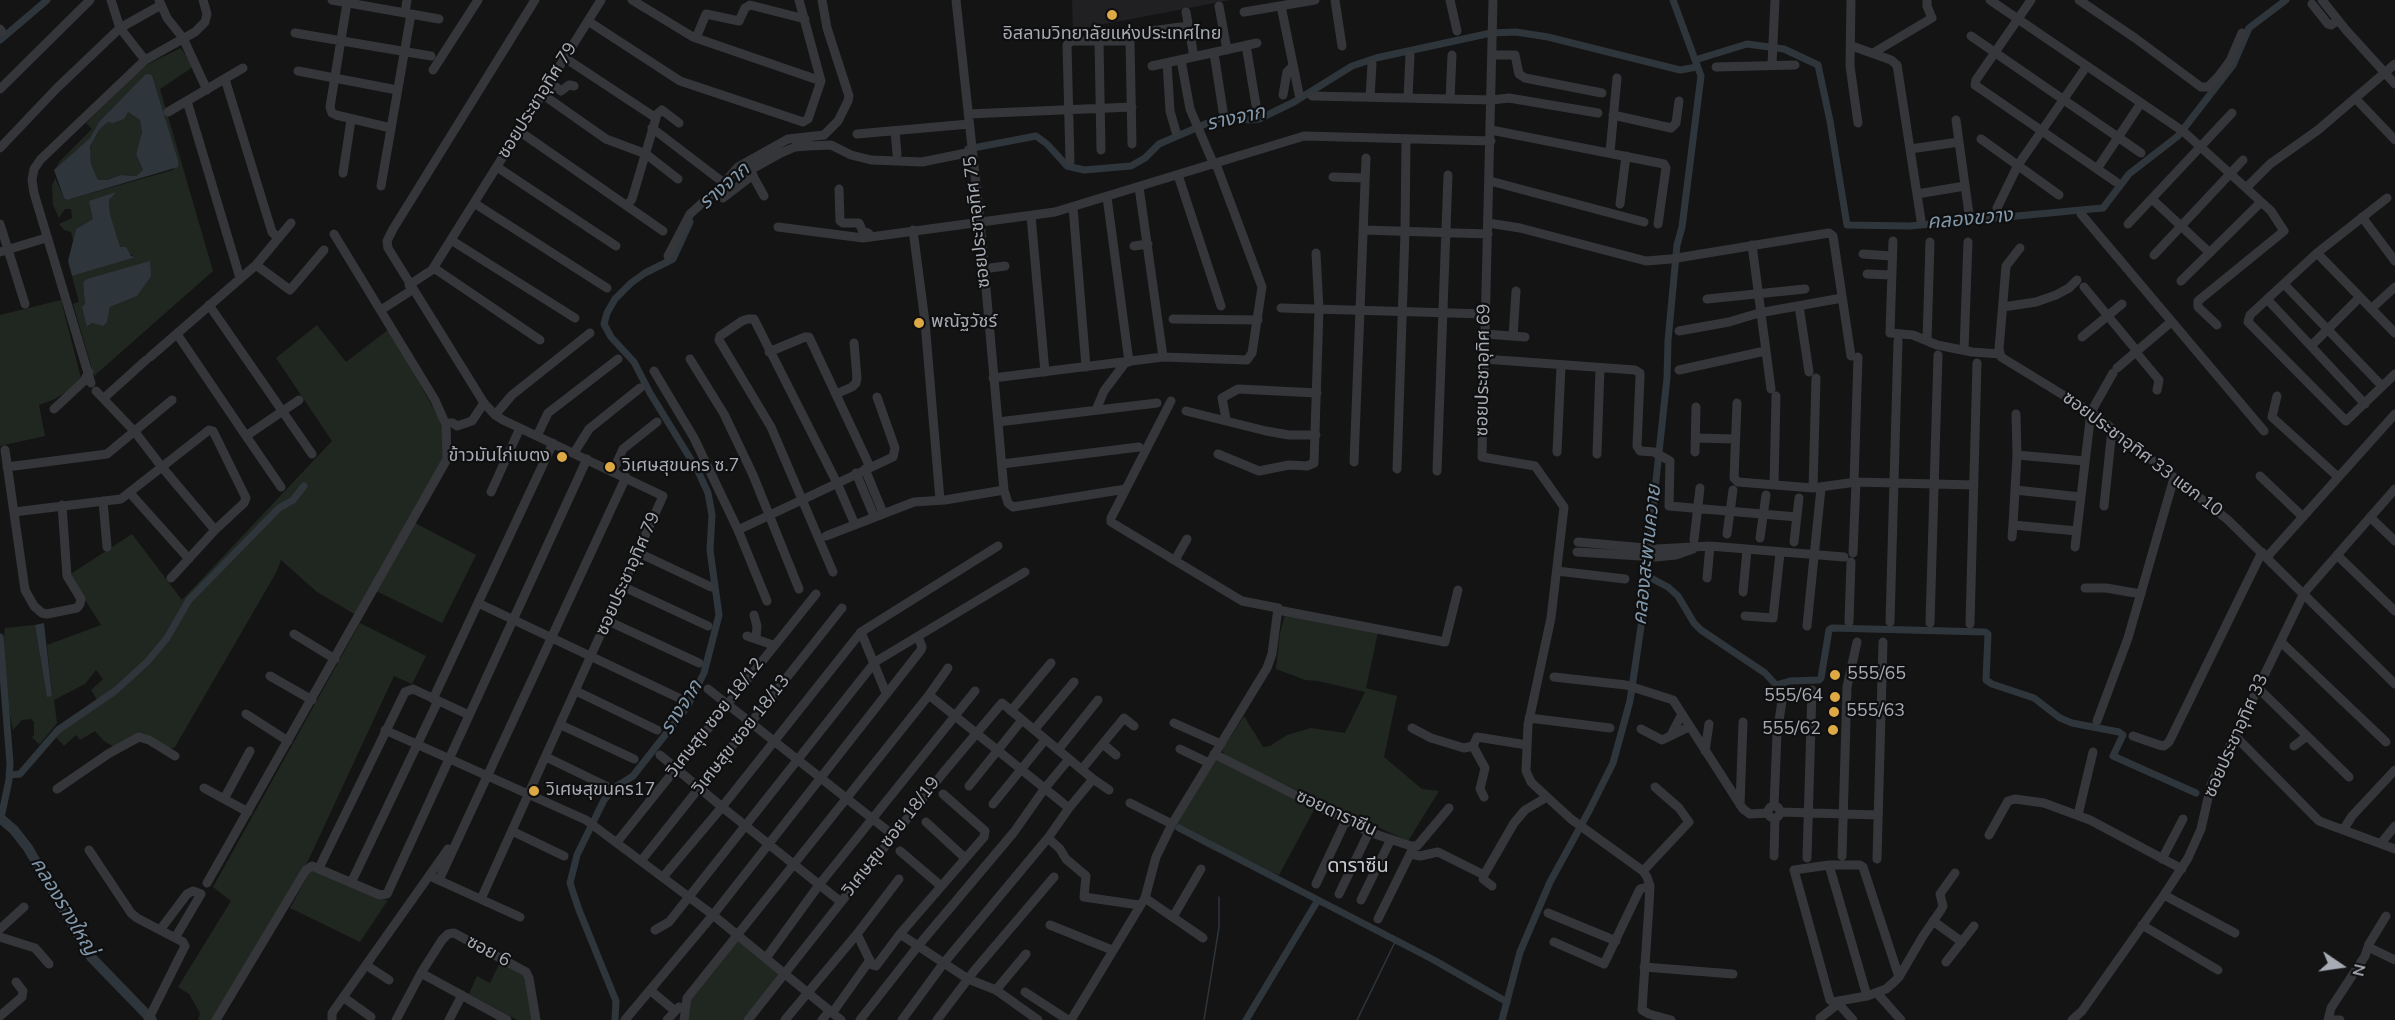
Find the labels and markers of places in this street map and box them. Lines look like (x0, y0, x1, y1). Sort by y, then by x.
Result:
marker: อิสลามวิทยาลัยแห่งประเทศไทย (1105, 8, 1119, 22)
place label: อิสลามวิทยาลัยแห่งประเทศไทย (1003, 24, 1221, 46)
place label: พณัฐวัชร์ (931, 312, 997, 334)
marker: พณัฐวัชร์ (912, 316, 926, 330)
place label: ข้าวมันไก่เบตง (449, 446, 550, 468)
marker: ข้าวมันไก่เบตง (555, 450, 569, 464)
place label: วิเศษสุขนคร ซ.7 (622, 456, 739, 478)
marker: วิเศษสุขนคร ซ.7 (603, 460, 617, 474)
place label: 555/65 (1847, 664, 1906, 686)
marker: 555/65 (1828, 668, 1842, 682)
place label: 555/64 (1764, 686, 1823, 708)
marker: 555/64 (1828, 690, 1842, 704)
place label: 555/63 (1846, 701, 1905, 723)
marker: 555/63 (1827, 705, 1841, 719)
place label: 555/62 (1762, 719, 1821, 741)
marker: 555/62 (1826, 723, 1840, 737)
place label: วิเศษสุขนคร17 (546, 780, 655, 802)
marker: วิเศษสุขนคร17 (527, 784, 541, 798)

